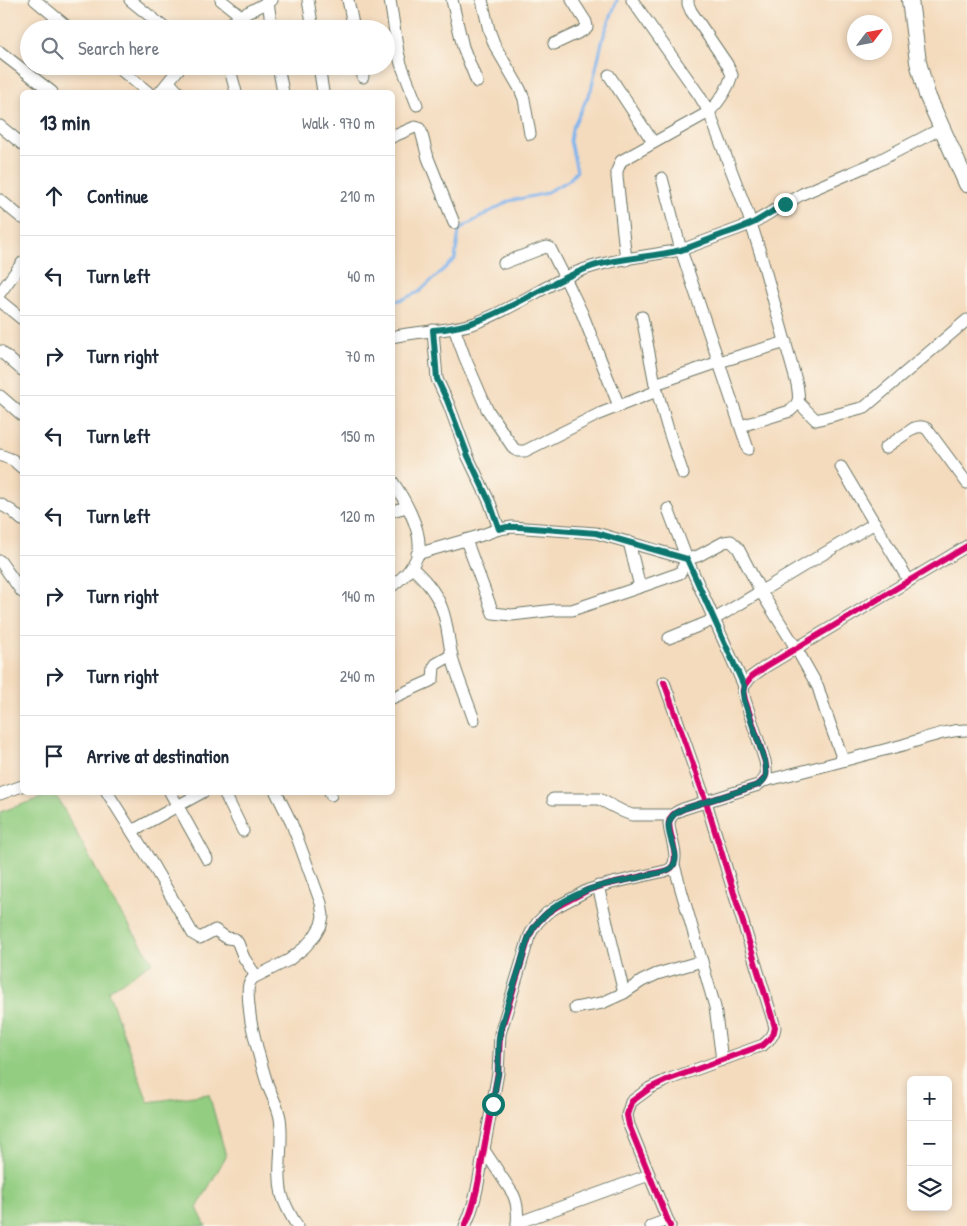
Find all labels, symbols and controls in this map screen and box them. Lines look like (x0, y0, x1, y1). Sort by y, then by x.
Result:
north arrow (847, 15, 892, 60)
search box (20, 20, 395, 75)
icon: search (38, 34, 66, 62)
text: Search here (78, 35, 159, 61)
text: 13 min (40, 108, 90, 137)
text: Walk · 970 m (302, 112, 375, 134)
icon: ahead (40, 182, 68, 210)
text: Continue (87, 183, 148, 209)
text: 210 m (340, 185, 375, 207)
route end (774, 193, 797, 216)
icon: left (40, 262, 68, 290)
text: Turn left (87, 263, 150, 289)
text: 40 m (347, 265, 375, 287)
icon: right (40, 342, 68, 370)
text: Turn right (87, 343, 158, 369)
text: 70 m (345, 345, 375, 367)
icon: left (40, 422, 68, 450)
text: Turn left (87, 423, 150, 449)
text: 150 m (341, 425, 375, 447)
icon: left (40, 502, 68, 530)
text: Turn left (87, 503, 150, 529)
text: 120 m (340, 505, 375, 527)
icon: right (40, 582, 68, 610)
text: Turn right (87, 583, 158, 609)
text: 140 m (341, 585, 375, 607)
icon: right (40, 662, 68, 690)
text: Turn right (87, 663, 158, 689)
text: 240 m (340, 665, 375, 687)
icon: arrive (40, 742, 68, 770)
text: Arrive at destination (87, 743, 229, 769)
map controls (907, 1076, 952, 1211)
button: + (907, 1076, 952, 1121)
route start (482, 1093, 505, 1116)
button: − (907, 1121, 952, 1166)
button: layers (907, 1166, 952, 1211)

